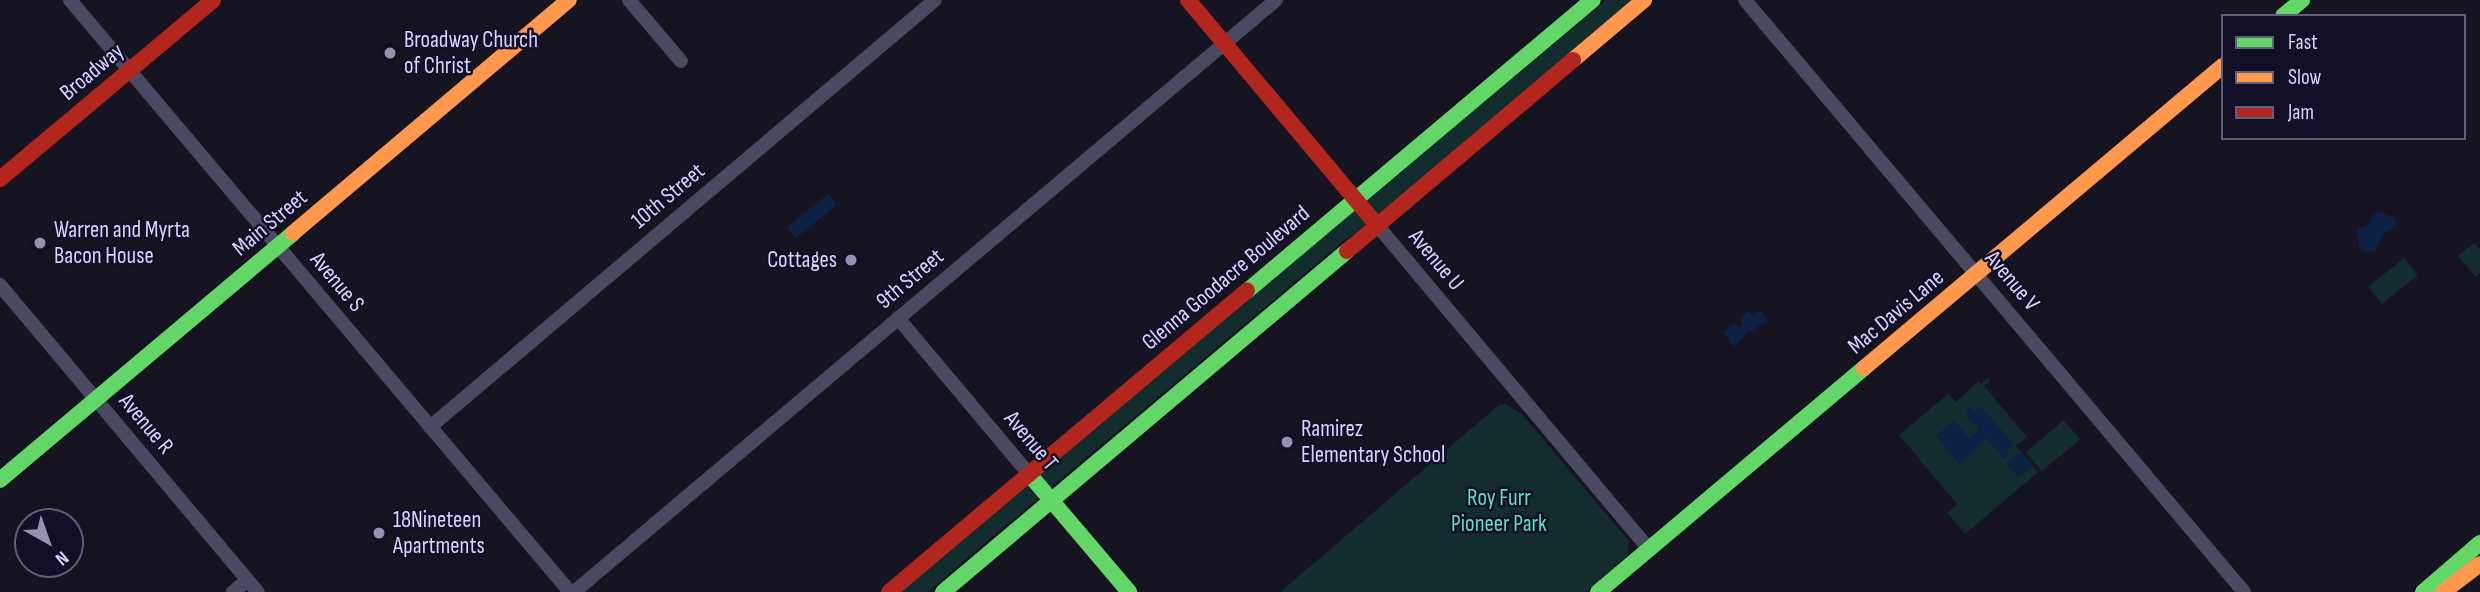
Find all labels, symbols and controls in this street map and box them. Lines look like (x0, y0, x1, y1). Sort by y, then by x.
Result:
legend (2221, 14, 2466, 140)
place label: Broadway Church of Christ (404, 26, 538, 80)
text: Fast (2288, 30, 2318, 55)
street label: Broadway (55, 37, 129, 107)
marker: Broadway Church of Christ (382, 45, 398, 61)
text: Slow (2288, 65, 2321, 90)
text: Jam (2288, 100, 2314, 125)
street label: 10th Street (626, 157, 710, 235)
street label: Main Street (227, 184, 313, 262)
street label: Glenna Goodacre Boulevard (1137, 200, 1315, 356)
place label: Warren and Myrta Bacon House (54, 216, 190, 270)
street label: Avenue U (1403, 224, 1469, 296)
marker: Warren and Myrta Bacon House (32, 235, 48, 251)
street label: 9th Street (871, 243, 949, 315)
street label: Avenue V (1979, 245, 2045, 317)
street label: Avenue S (304, 246, 370, 318)
place label: Cottages (767, 246, 837, 274)
marker: Cottages (843, 252, 859, 268)
street label: Mac Davis Lane (1842, 264, 1950, 360)
street label: Avenue R (113, 388, 179, 460)
street label: Avenue T (998, 406, 1064, 476)
place label: Ramirez Elementary School (1301, 415, 1445, 469)
marker: Ramirez Elementary School (1279, 434, 1295, 450)
park label: Roy Furr Pioneer Park (1451, 484, 1547, 538)
place label: 18Nineteen Apartments (393, 506, 485, 560)
north arrow (14, 508, 84, 578)
marker: 18Nineteen Apartments (371, 525, 387, 541)
text: N (50, 546, 73, 570)

